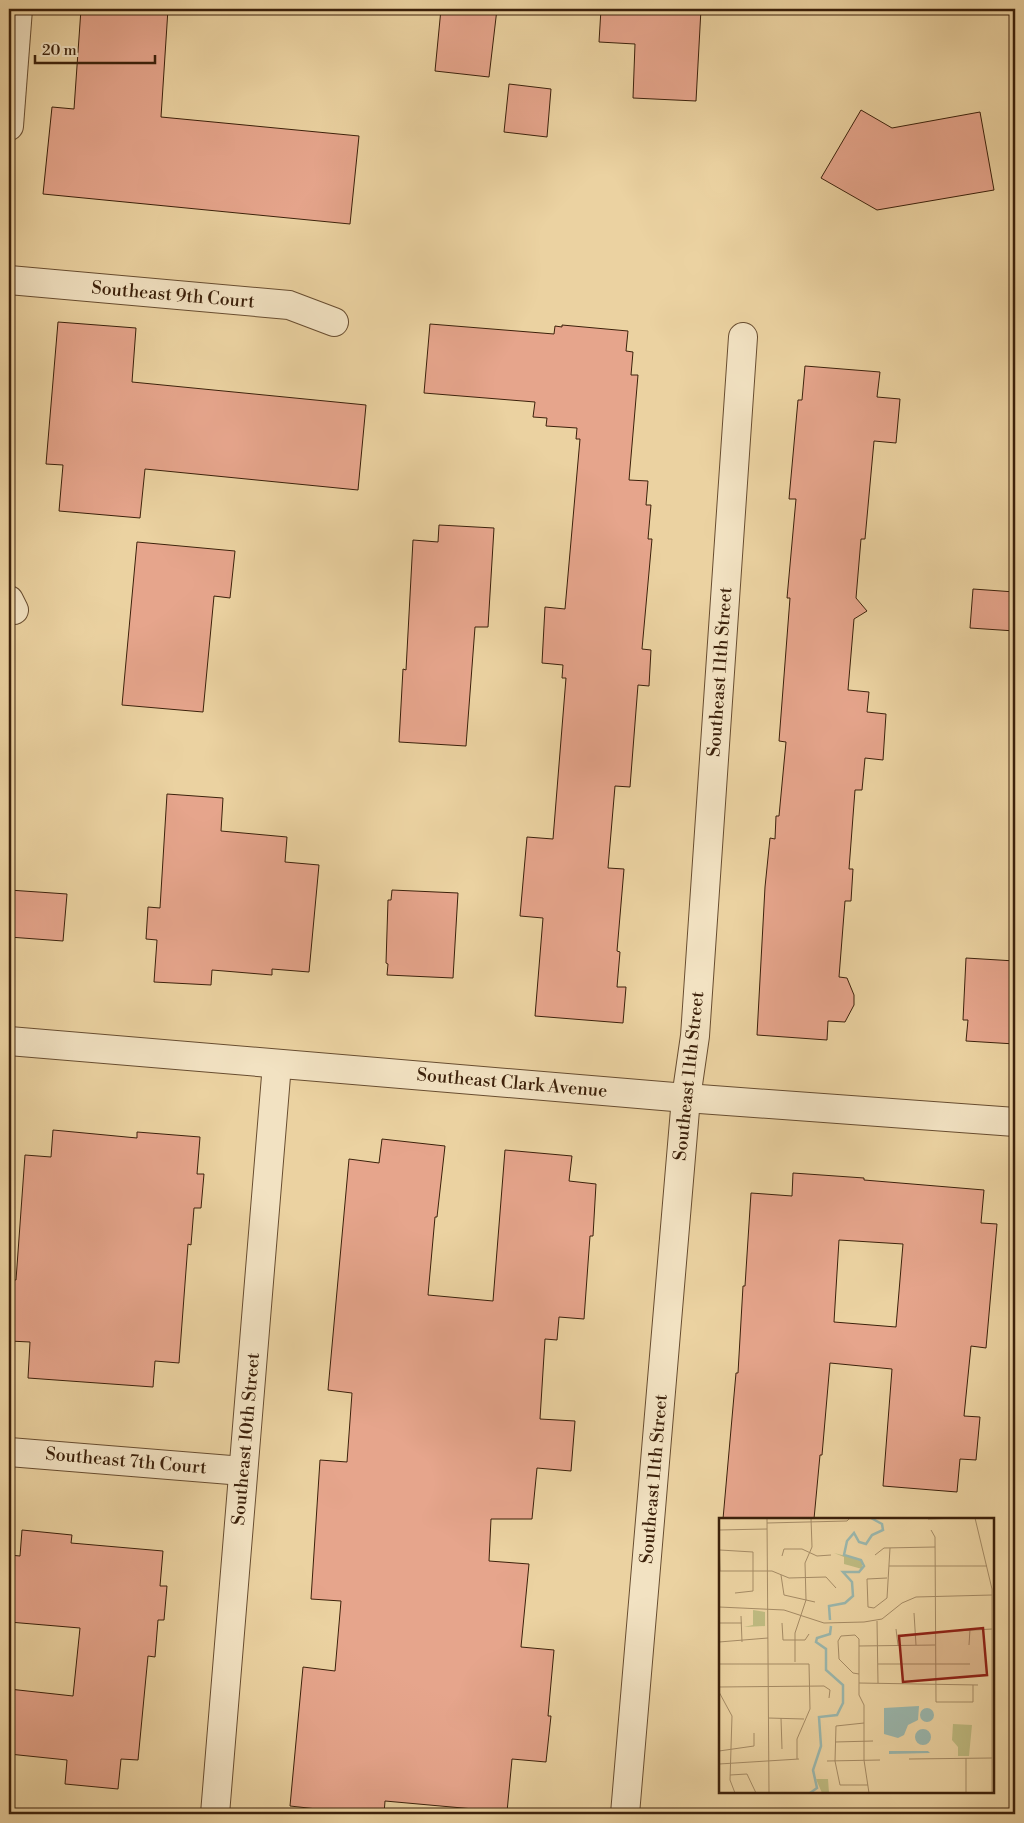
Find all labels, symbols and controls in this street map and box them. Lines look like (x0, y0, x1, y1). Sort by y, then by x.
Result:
scale bar (35, 32, 155, 64)
text: 20 m (42, 41, 77, 60)
street label: Southeast 9th Court (90, 276, 256, 314)
street label: Southeast 11th Street (703, 586, 737, 758)
street label: Southeast 11th Street (669, 989, 709, 1162)
street label: Southeast Clark Avenue (416, 1063, 608, 1103)
street label: Southeast 10th Street (227, 1351, 265, 1526)
street label: Southeast 11th Street (635, 1393, 673, 1565)
street label: Southeast 7th Court (44, 1442, 208, 1480)
inset map (719, 1518, 994, 1793)

